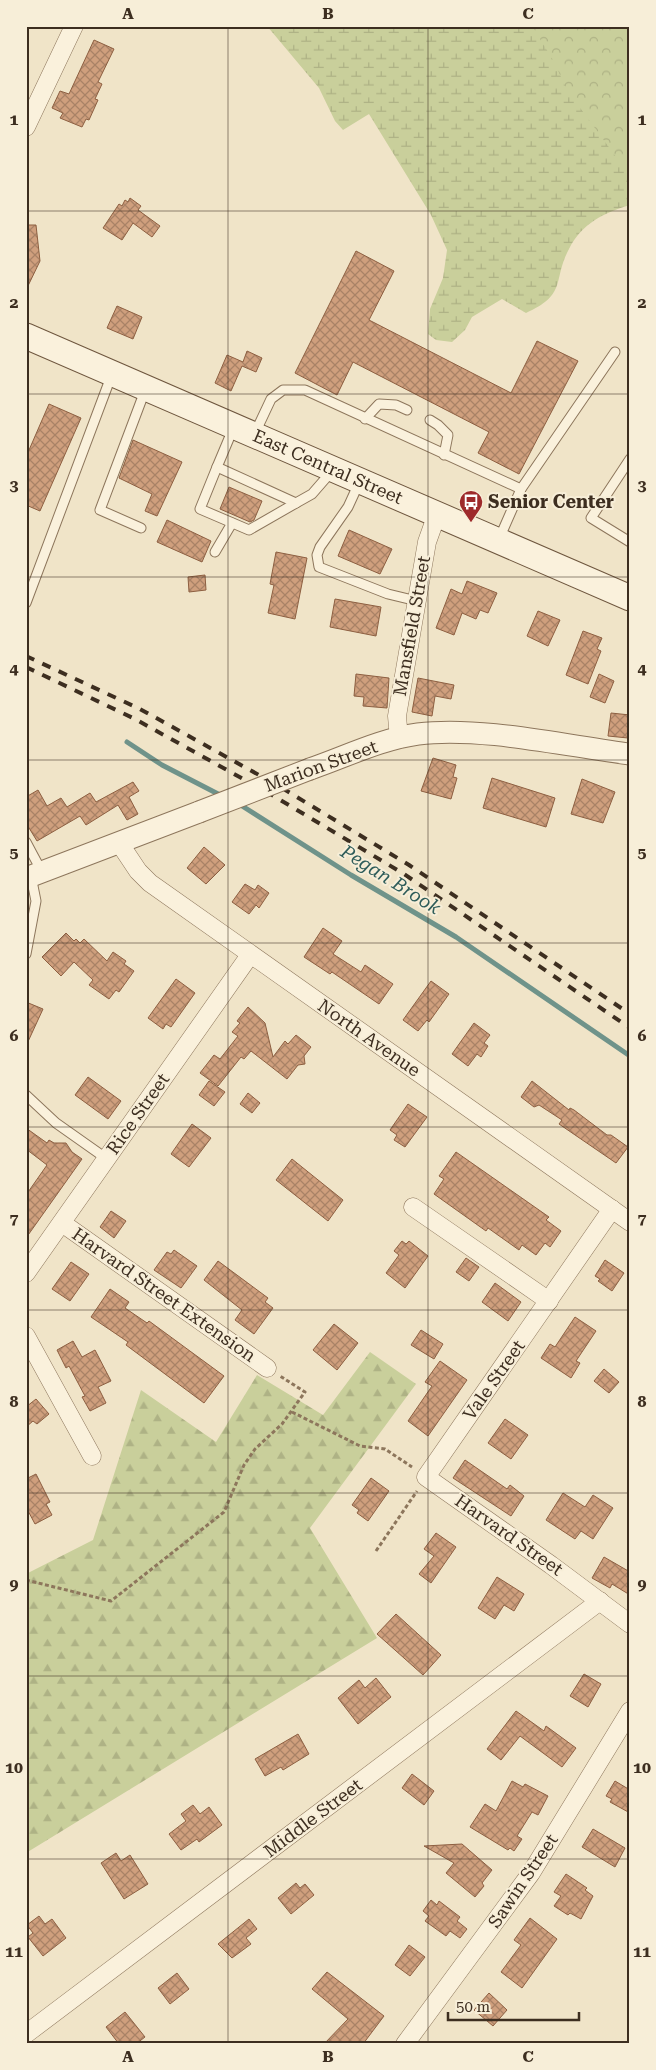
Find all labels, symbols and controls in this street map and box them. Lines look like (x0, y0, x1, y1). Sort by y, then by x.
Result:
text: A (122, 4, 134, 23)
text: B (322, 4, 334, 23)
text: C (522, 4, 534, 23)
text: 1 (10, 110, 19, 129)
text: 1 (638, 110, 647, 129)
text: 2 (10, 293, 19, 312)
text: 2 (638, 293, 647, 312)
street label: East Central Street (250, 425, 406, 508)
text: 3 (10, 476, 19, 495)
text: 3 (638, 476, 647, 495)
bus stop icon: Senior Center (458, 489, 484, 523)
place label: Senior Center (488, 491, 614, 512)
street label: Mansfield Street (389, 554, 434, 698)
text: 4 (10, 659, 19, 678)
text: 4 (638, 659, 647, 678)
street label: Marion Street (261, 735, 380, 796)
water label: Pegan Brook (336, 839, 445, 920)
text: 5 (10, 843, 19, 862)
text: 5 (638, 843, 647, 862)
street label: North Avenue (314, 994, 425, 1081)
text: 6 (10, 1026, 19, 1045)
text: 6 (638, 1026, 647, 1045)
street label: Rice Street (102, 1069, 173, 1158)
text: 7 (10, 1209, 19, 1228)
text: 7 (638, 1209, 647, 1228)
street label: Harvard Street Extension (69, 1223, 260, 1366)
street label: Vale Street (458, 1335, 529, 1424)
text: 8 (10, 1392, 19, 1411)
text: 8 (638, 1392, 647, 1411)
street label: Harvard Street (451, 1490, 568, 1580)
text: 9 (10, 1575, 19, 1594)
text: 9 (638, 1575, 647, 1594)
text: 10 (5, 1758, 23, 1777)
text: 10 (633, 1758, 651, 1777)
street label: Middle Street (259, 1774, 366, 1861)
street label: Sawin Street (483, 1829, 562, 1932)
text: 11 (5, 1942, 23, 1961)
text: 11 (633, 1942, 651, 1961)
scale bar (448, 1990, 580, 2022)
text: 50 m (456, 1998, 491, 2016)
text: A (122, 2047, 134, 2066)
text: B (322, 2047, 334, 2066)
text: C (522, 2047, 534, 2066)

